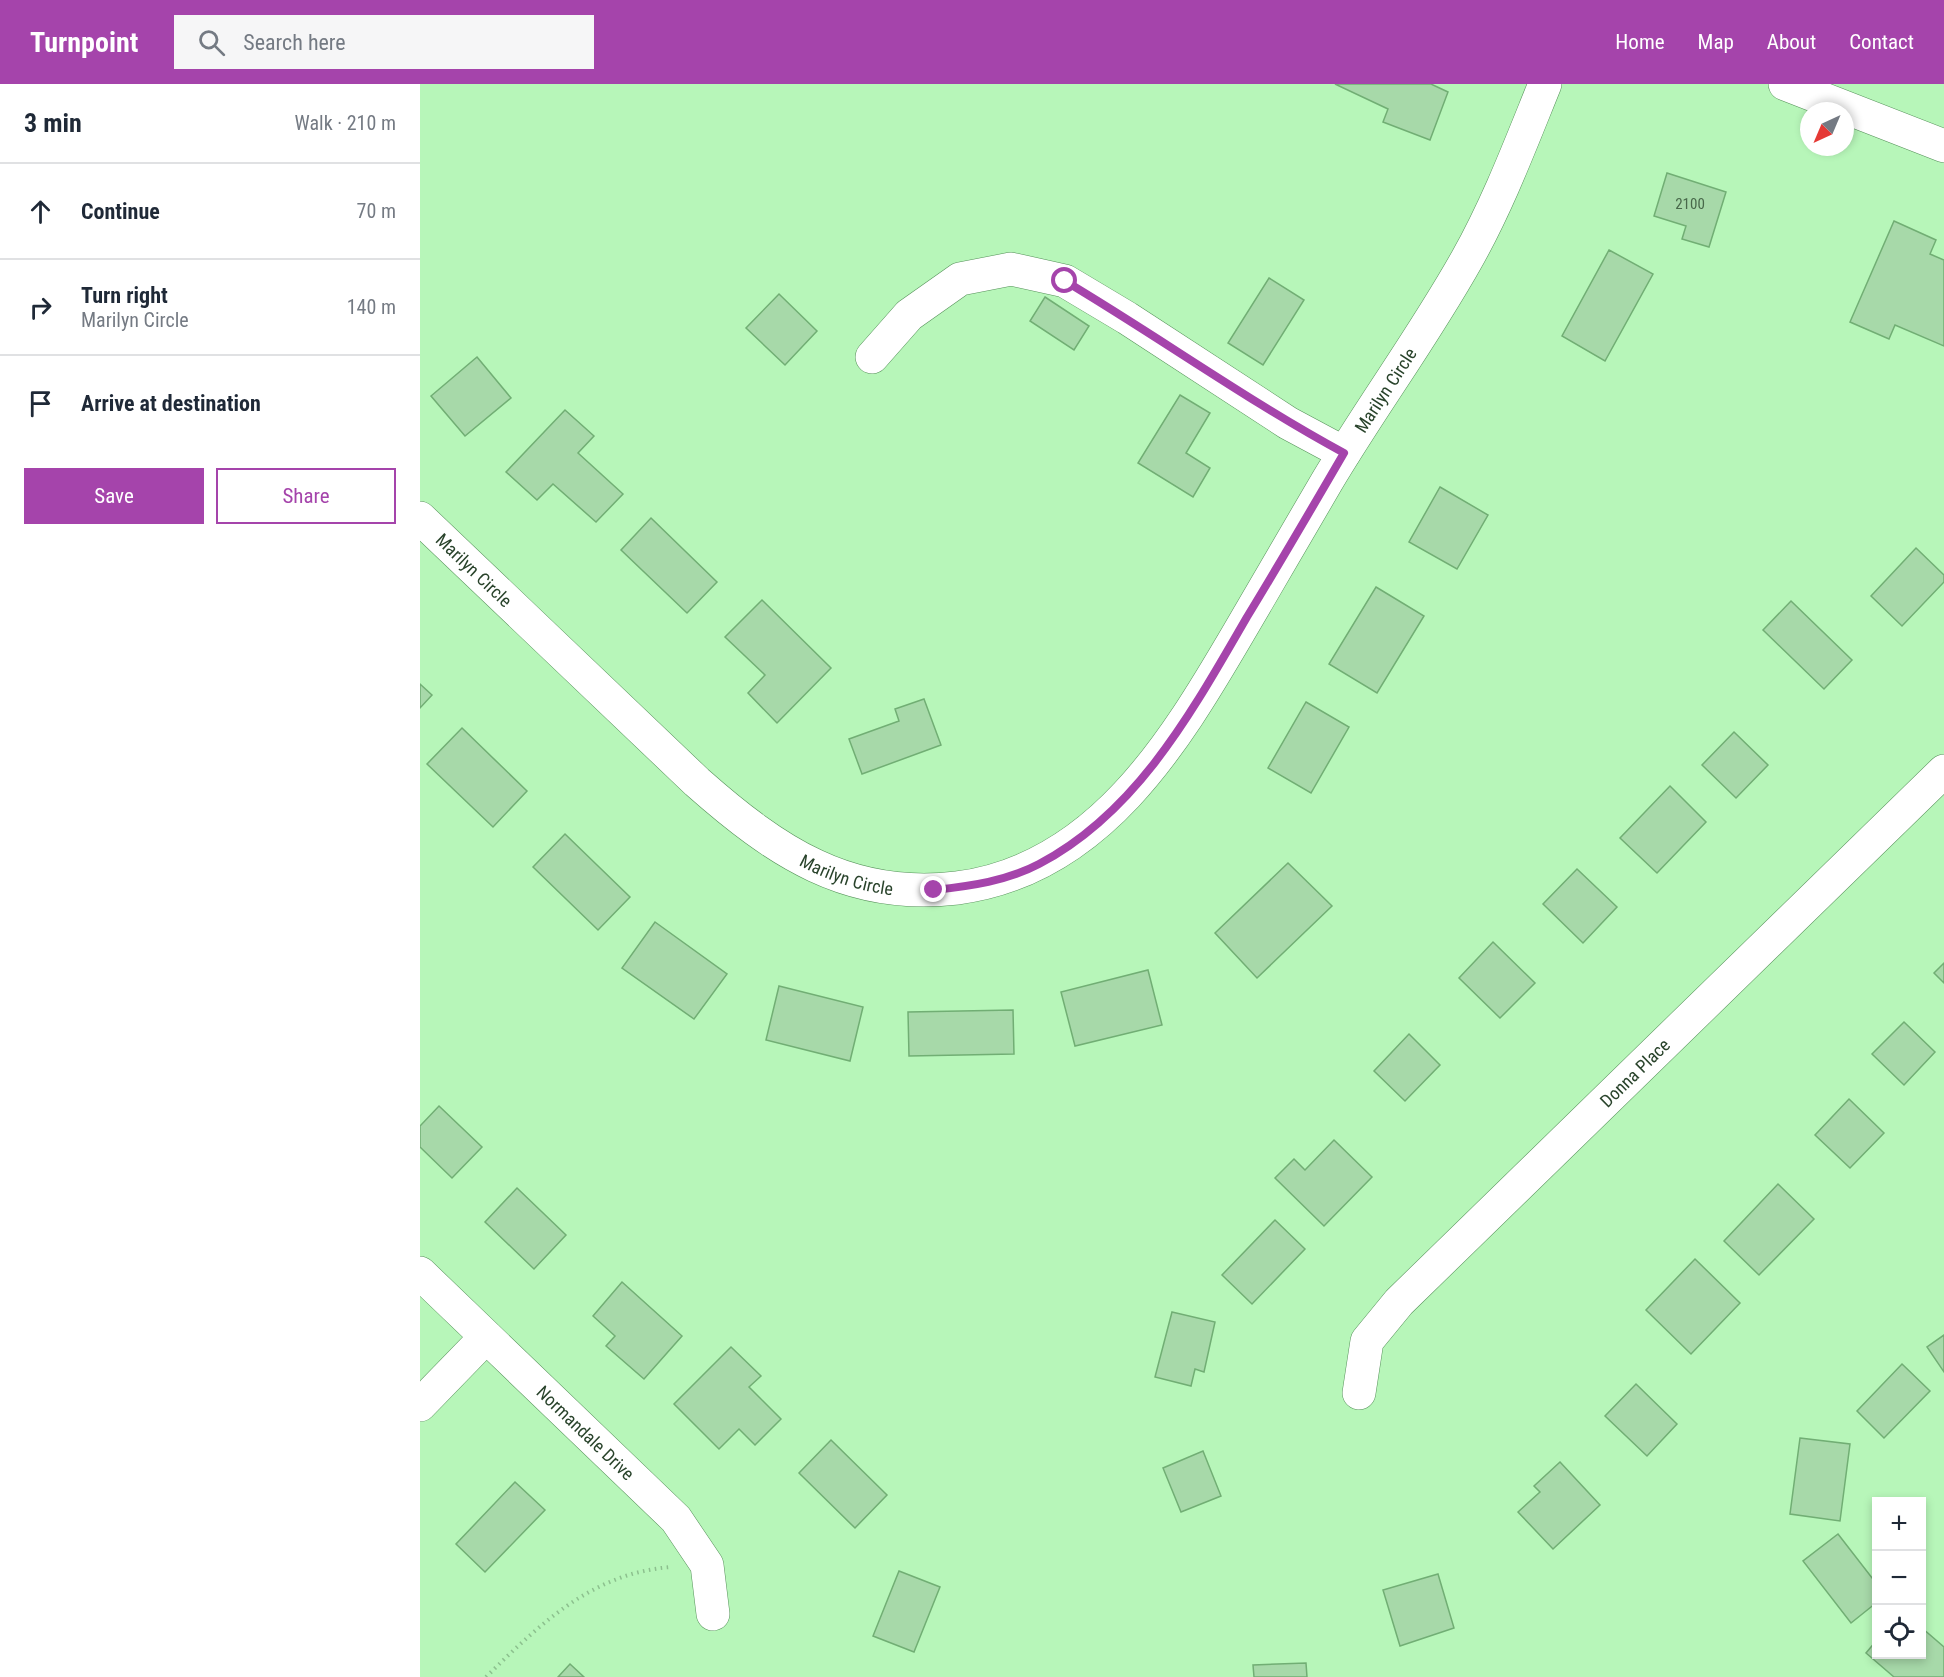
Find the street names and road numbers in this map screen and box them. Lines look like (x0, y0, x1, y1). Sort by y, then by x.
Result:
street label: Marilyn Circle (1350, 344, 1420, 436)
street label: Marilyn Circle (432, 529, 517, 611)
street label: Marilyn Circle (797, 849, 895, 899)
street label: Donna Place (1595, 1034, 1674, 1111)
street label: Normandale Drive (533, 1381, 639, 1484)

